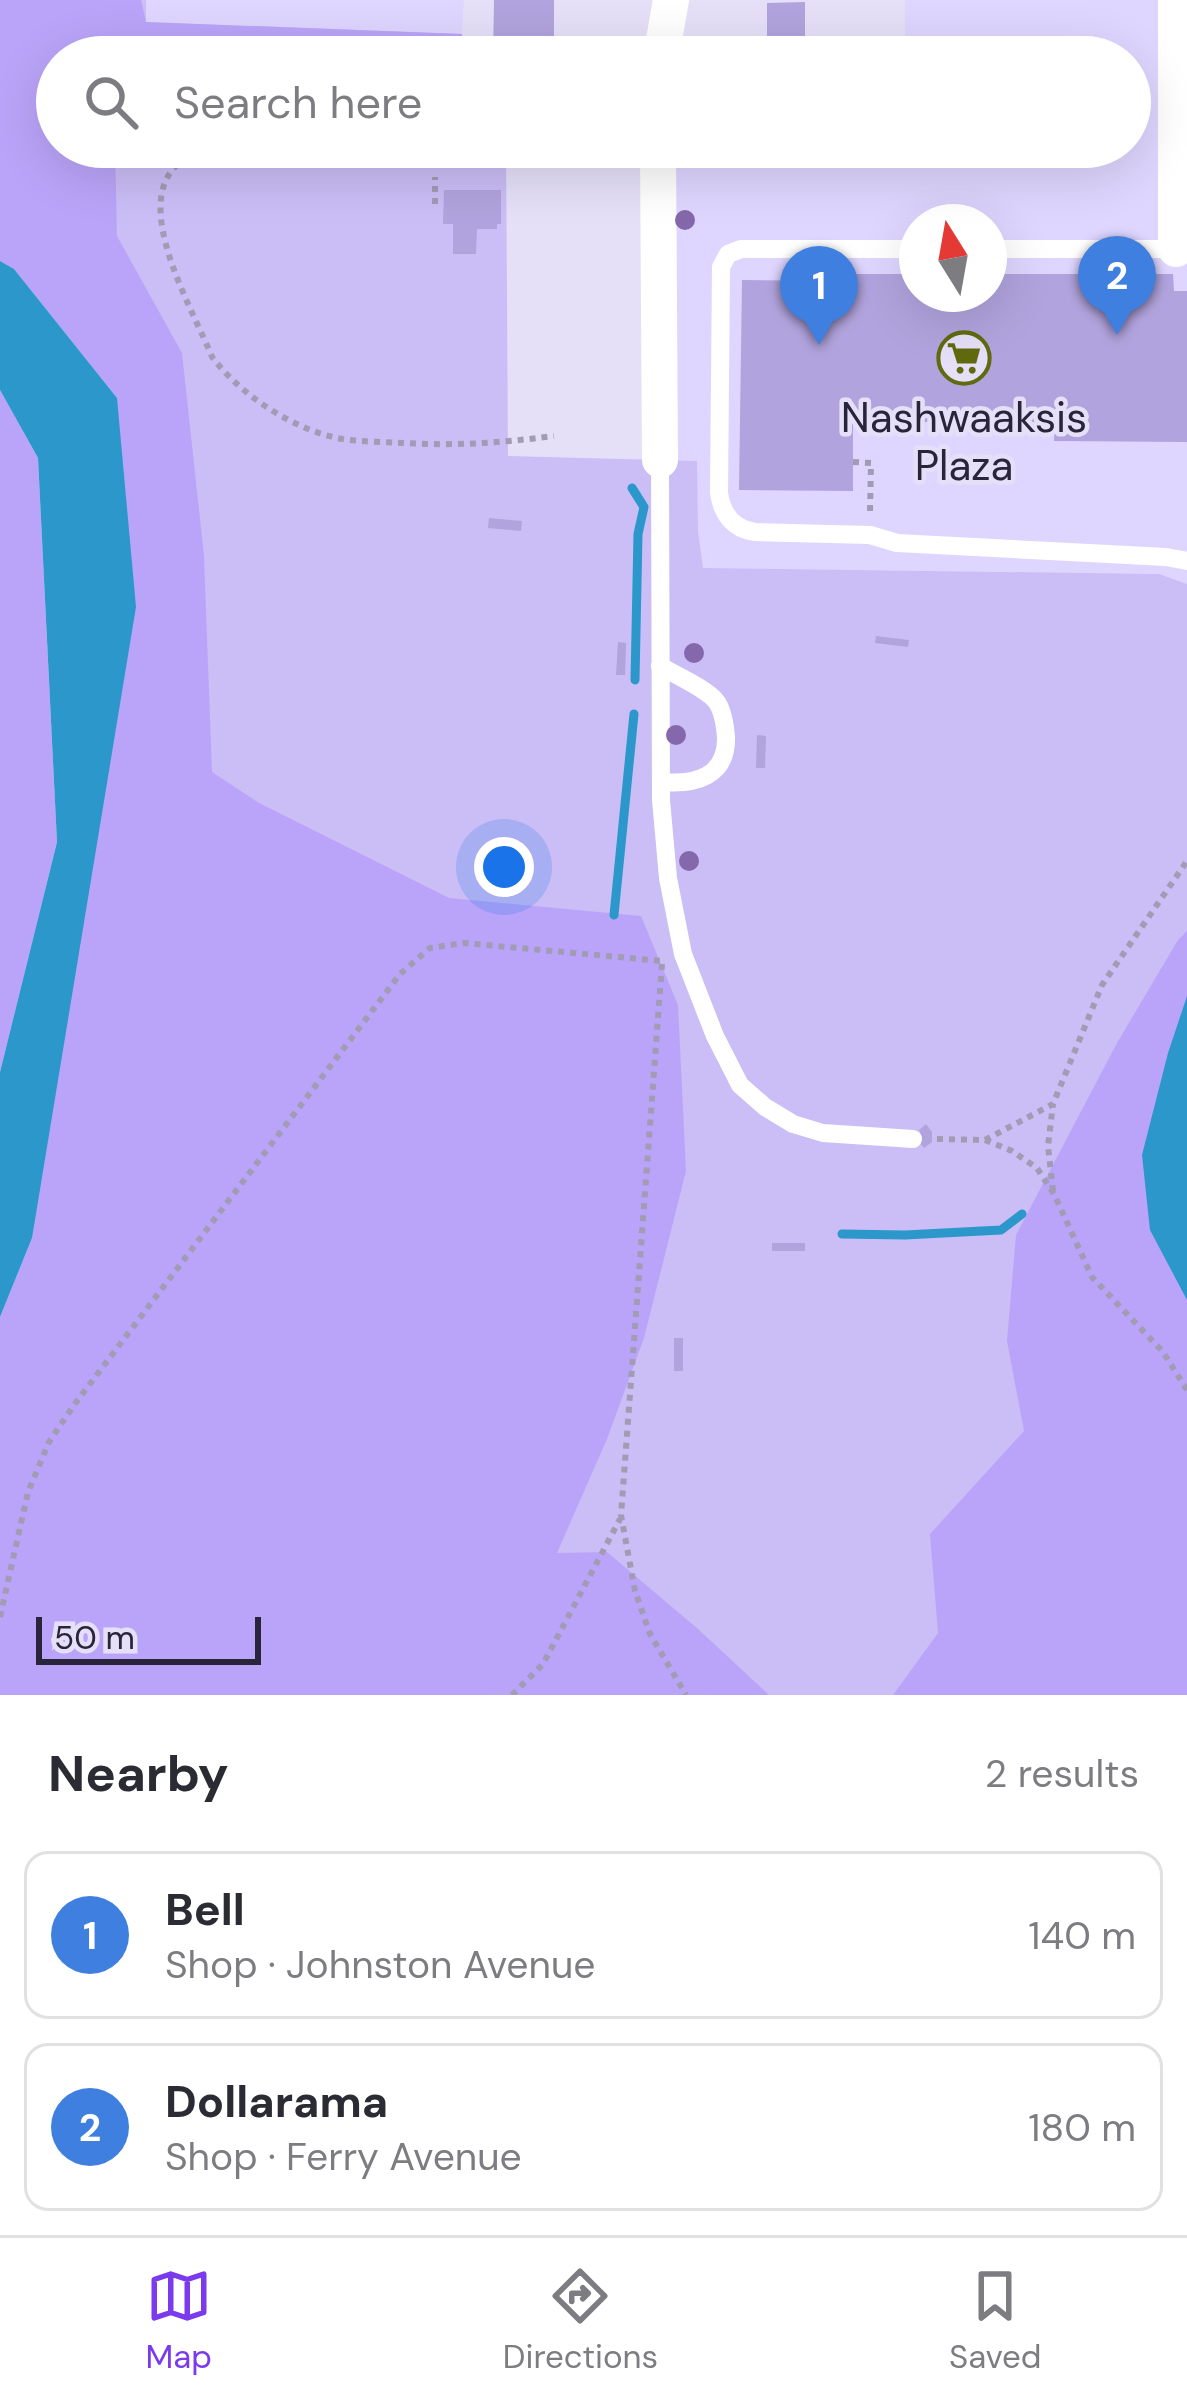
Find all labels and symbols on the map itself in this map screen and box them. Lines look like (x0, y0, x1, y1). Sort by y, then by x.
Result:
north arrow (899, 204, 1007, 312)
pin: 2 (1078, 236, 1156, 335)
pin: 1 (780, 246, 858, 345)
supermarket icon: Nashwaaksis Plaza (936, 330, 992, 386)
place label: Nashwaaksis Plaza (841, 390, 1087, 493)
your location (474, 837, 534, 897)
scale bar (36, 1611, 261, 1664)

